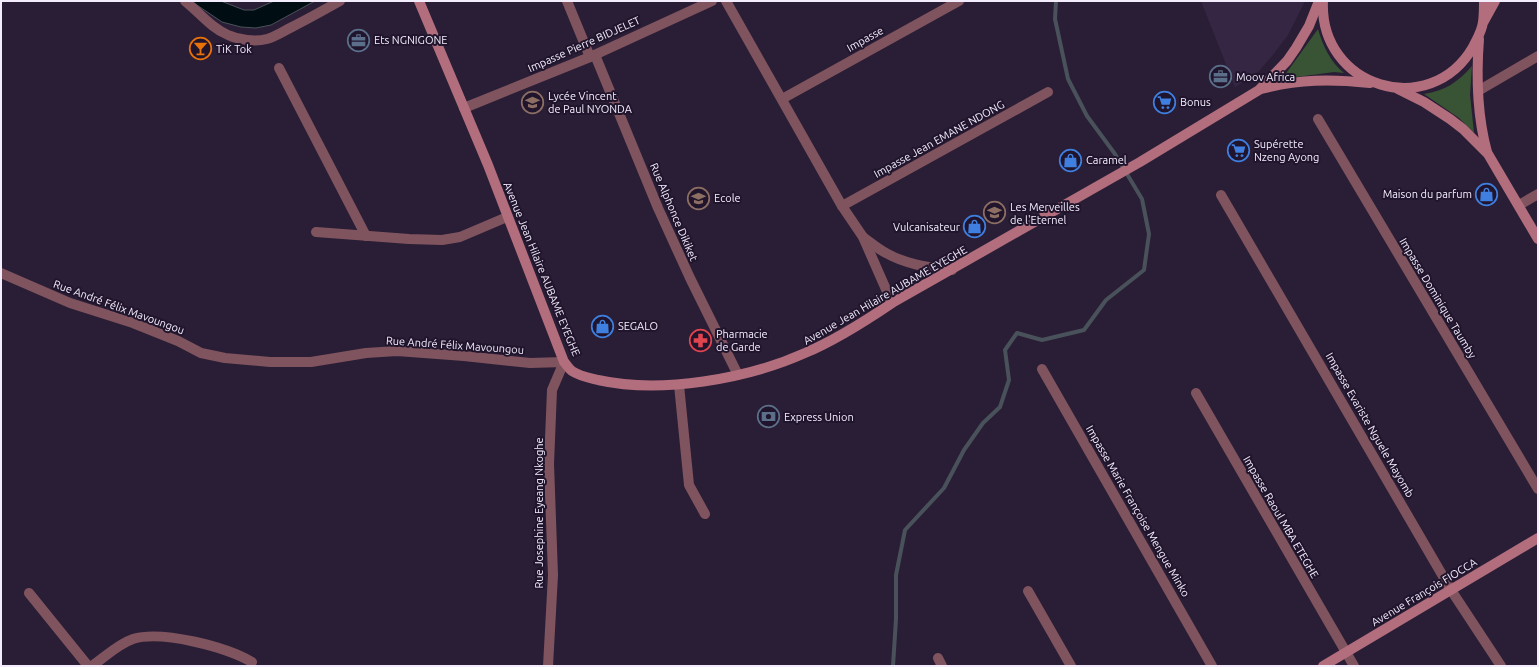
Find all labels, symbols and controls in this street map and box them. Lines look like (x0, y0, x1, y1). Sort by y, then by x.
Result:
street label: Impasse Pierre BIDJELET (526, 14, 642, 74)
street label: Impasse (845, 24, 885, 54)
office icon: Ets NGNIGONE (346, 27, 372, 53)
place label: Ets NGNIGONE (374, 34, 447, 46)
bar icon: TiK Tok (187, 36, 213, 62)
place label: TiK Tok (216, 43, 252, 55)
office icon: Moov Africa (1208, 64, 1234, 90)
place label: Moov Africa (1236, 71, 1295, 83)
school or university icon: Lycée Vincent de Paul NYONDA (519, 89, 545, 115)
supermarket icon: Bonus (1151, 89, 1177, 115)
place label: Lycée Vincent de Paul NYONDA (548, 90, 633, 115)
place label: Bonus (1180, 96, 1211, 108)
street label: Impasse Jean EMANE NDONG (872, 98, 1006, 180)
supermarket icon: Supérette Nzeng Ayong (1225, 137, 1251, 163)
place label: Supérette Nzeng Ayong (1254, 138, 1319, 163)
shop icon: Caramel (1058, 147, 1084, 173)
place label: Caramel (1086, 154, 1127, 166)
street label: Rue Alphonce Dikiket (648, 161, 700, 263)
street label: Avenue Jean Hilaire AUBAME EYEGHE (501, 180, 583, 358)
shop icon: Maison du parfum (1474, 181, 1500, 207)
school or university icon: Ecole (686, 185, 712, 211)
place label: Maison du parfum (1383, 188, 1472, 200)
place label: Ecole (714, 192, 741, 204)
school or university icon: Les Merveilles de l'Eternel (982, 200, 1008, 226)
place label: Les Merveilles de l'Eternel (1010, 201, 1080, 226)
shop icon: Vulcanisateur (962, 214, 988, 240)
place label: Vulcanisateur (893, 221, 961, 233)
street label: Impasse Dominique Taumby (1397, 236, 1479, 361)
street label: Avenue Jean Hilaire AUBAME EYEGHE (801, 243, 969, 347)
street label: Rue André Félix Mavoungou (52, 278, 186, 336)
shop icon: SEGALO (590, 313, 616, 339)
place label: SEGALO (618, 320, 658, 332)
pharmacy icon: Pharmacie de Garde (688, 327, 714, 353)
place label: Pharmacie de Garde (716, 328, 768, 353)
street label: Rue André Félix Mavoungou (386, 334, 524, 356)
street label: Impasse Evariste Nguele Mayomb (1324, 351, 1416, 499)
bank icon: Express Union (755, 404, 781, 430)
place label: Express Union (784, 411, 854, 423)
street label: Impasse Marie Françoise Mengue Minko (1084, 423, 1192, 599)
street label: Rue Josephine Eyeang Nkoghe (533, 437, 545, 589)
street label: Impasse Raoul MBA ETEGHE (1241, 454, 1321, 580)
street label: Avenue François FIOCCA (1369, 555, 1480, 628)

